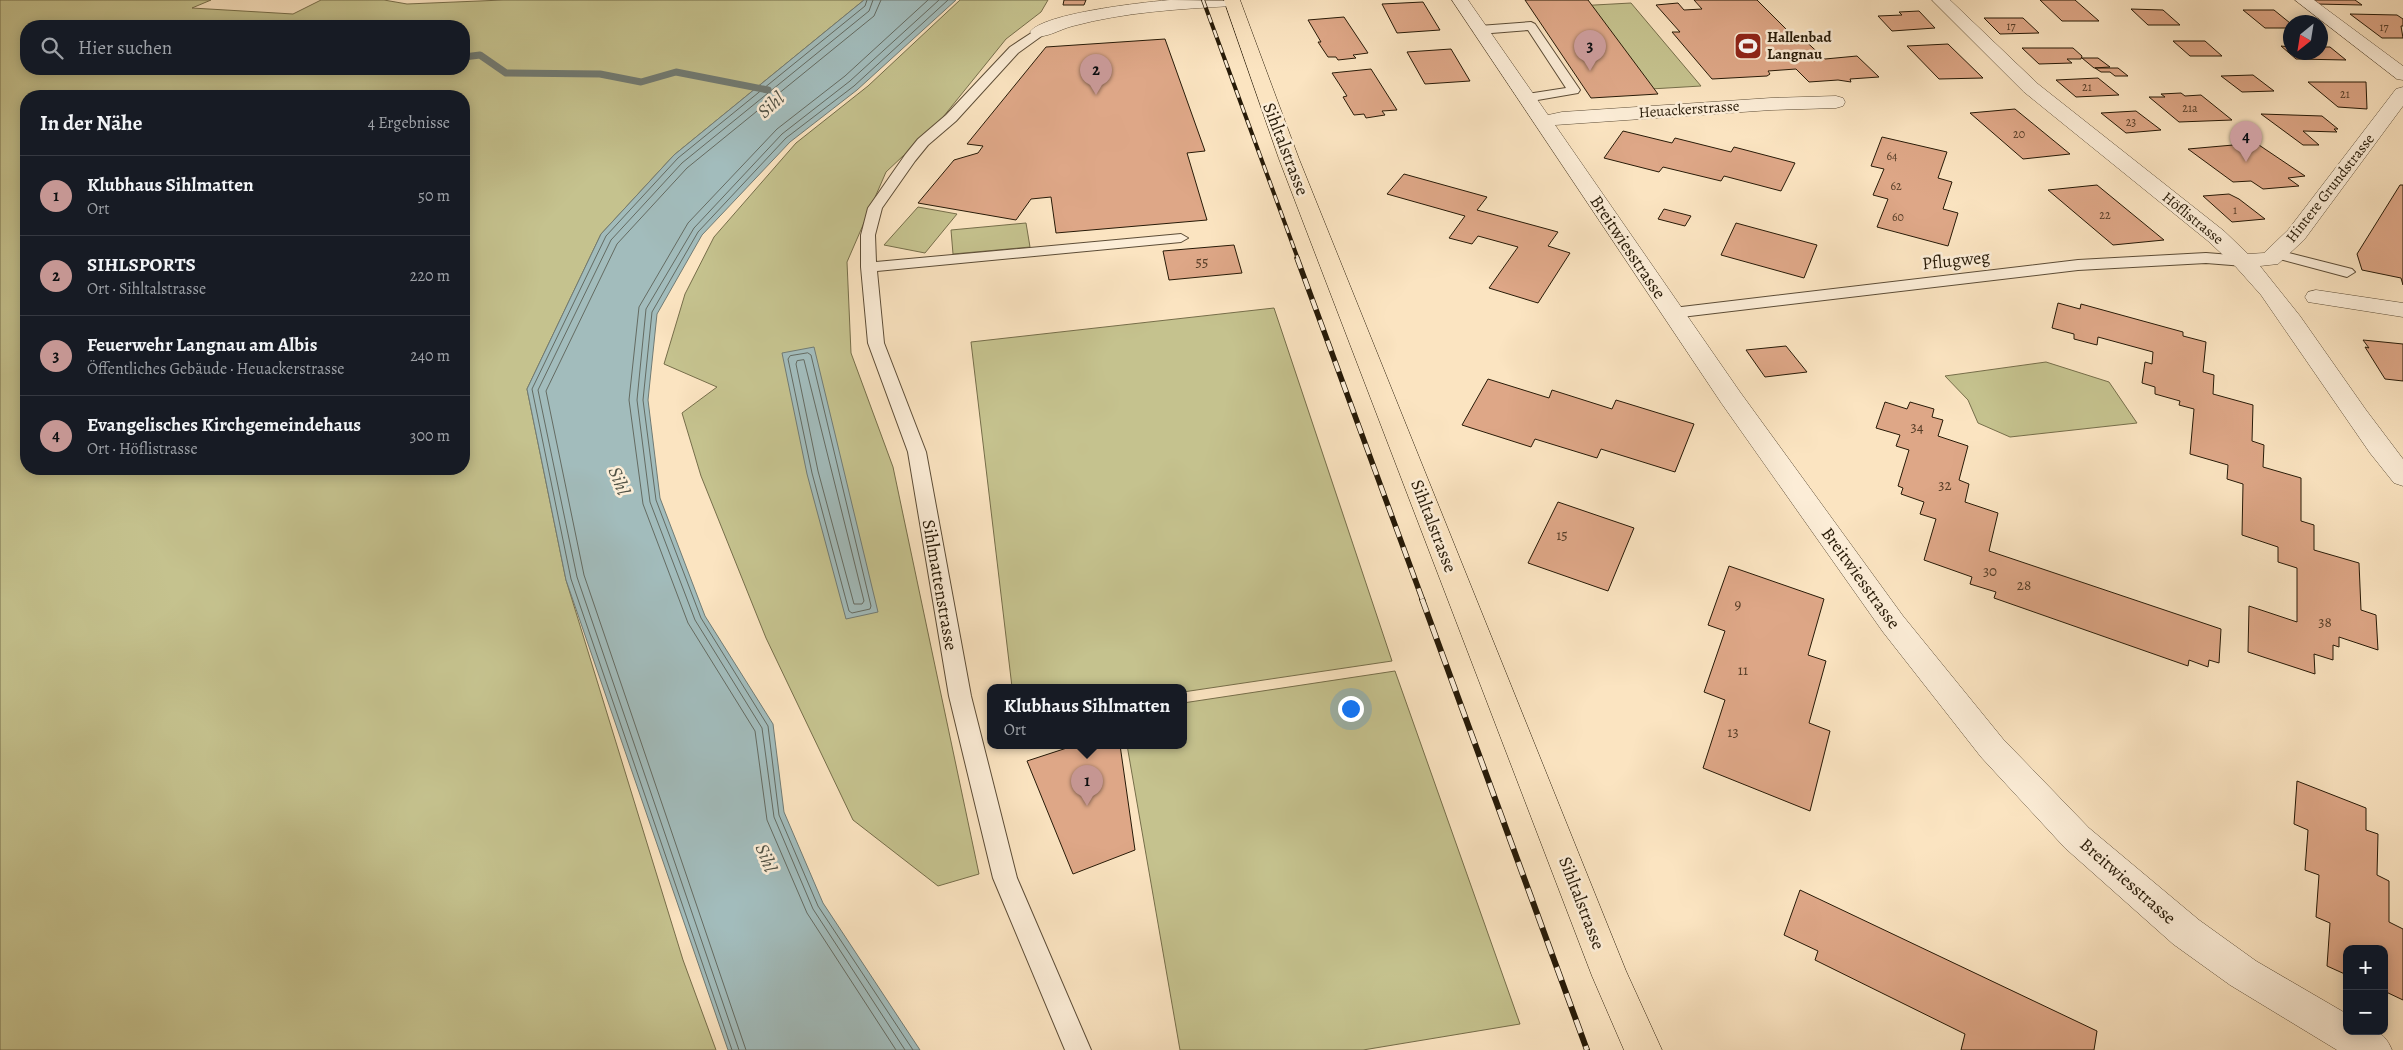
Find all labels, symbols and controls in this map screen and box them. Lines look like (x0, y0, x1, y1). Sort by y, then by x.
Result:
north arrow (2283, 15, 2328, 60)
house number: 17 (2006, 18, 2017, 34)
house number: 17 (2379, 19, 2390, 35)
search box (20, 20, 470, 75)
place label: Hallenbad Langnau (1767, 27, 1832, 64)
pin: 3 (1574, 30, 1606, 71)
sports icon: Hallenbad Langnau (1733, 31, 1763, 61)
icon: search (38, 34, 66, 62)
text: Hier suchen (78, 35, 172, 61)
pin: 2 (1080, 54, 1112, 95)
house number: 21 (2082, 79, 2092, 95)
water label: Sihl (752, 86, 790, 124)
house number: 21 (2340, 86, 2350, 102)
street label: Heuackerstrasse (1638, 95, 1740, 123)
street label: Sihltalstrasse (1257, 99, 1315, 199)
house number: 21a (2182, 100, 2198, 116)
text: In der Nähe (40, 109, 142, 137)
text: 4 Ergebnisse (368, 112, 450, 134)
house number: 23 (2126, 114, 2136, 130)
pin: 4 (2230, 121, 2262, 162)
house number: 20 (2013, 126, 2025, 142)
street label: Hintere Grundstrasse (2281, 129, 2379, 246)
house number: 64 (1887, 148, 1898, 164)
text: Klubhaus Sihlmatten (87, 172, 254, 198)
house number: 62 (1890, 178, 1902, 194)
text: 1 (53, 185, 59, 207)
text: 50 m (418, 185, 450, 207)
street label: Höflistrasse (2158, 187, 2228, 249)
street label: Breitwiesstrasse (1584, 190, 1672, 304)
text: Ort (87, 198, 109, 220)
house number: 1 (2233, 202, 2237, 218)
house number: 22 (2099, 207, 2111, 223)
house number: 60 (1892, 209, 1904, 225)
street label: Pflugweg (1921, 244, 1991, 276)
text: SIHLSPORTS (87, 252, 196, 278)
house number: 55 (1196, 252, 1208, 272)
text: 2 (52, 265, 60, 287)
text: 220 m (410, 265, 450, 287)
text: Ort · Sihltalstrasse (87, 278, 206, 300)
text: Feuerwehr Langnau am Albis (87, 332, 317, 358)
text: 3 (53, 345, 59, 367)
text: 240 m (410, 345, 450, 367)
text: Öffentliches Gebäude · Heuackerstrasse (87, 358, 345, 380)
text: Evangelisches Kirchgemeindehaus (87, 412, 361, 438)
house number: 34 (1910, 417, 1924, 437)
text: 4 (52, 425, 60, 447)
text: 300 m (410, 425, 450, 447)
text: Ort · Höflistrasse (87, 438, 198, 460)
water label: Sihl (602, 463, 636, 499)
house number: 32 (1938, 475, 1952, 495)
street label: Sihltalstrasse (1405, 476, 1463, 576)
street label: Sihlmattenstrasse (917, 518, 963, 652)
street label: Breitwiesstrasse (1816, 522, 1906, 634)
house number: 15 (1556, 525, 1568, 545)
house number: 30 (1983, 561, 1997, 581)
house number: 28 (2017, 575, 2031, 595)
house number: 9 (1735, 594, 1742, 614)
house number: 38 (2318, 612, 2332, 632)
house number: 11 (1738, 660, 1748, 680)
popup (987, 684, 1187, 749)
text: Klubhaus Sihlmatten (1004, 693, 1170, 719)
your location (1338, 696, 1364, 722)
text: Ort (1004, 719, 1026, 741)
house number: 13 (1727, 722, 1739, 742)
pin: 1 (1071, 765, 1103, 806)
street label: Breitwiesstrasse (2075, 832, 2181, 930)
water label: Sihl (749, 840, 783, 876)
street label: Sihltalstrasse (1553, 853, 1611, 953)
map controls (2343, 945, 2388, 1035)
button: + (2343, 945, 2388, 990)
button: − (2343, 990, 2388, 1035)

